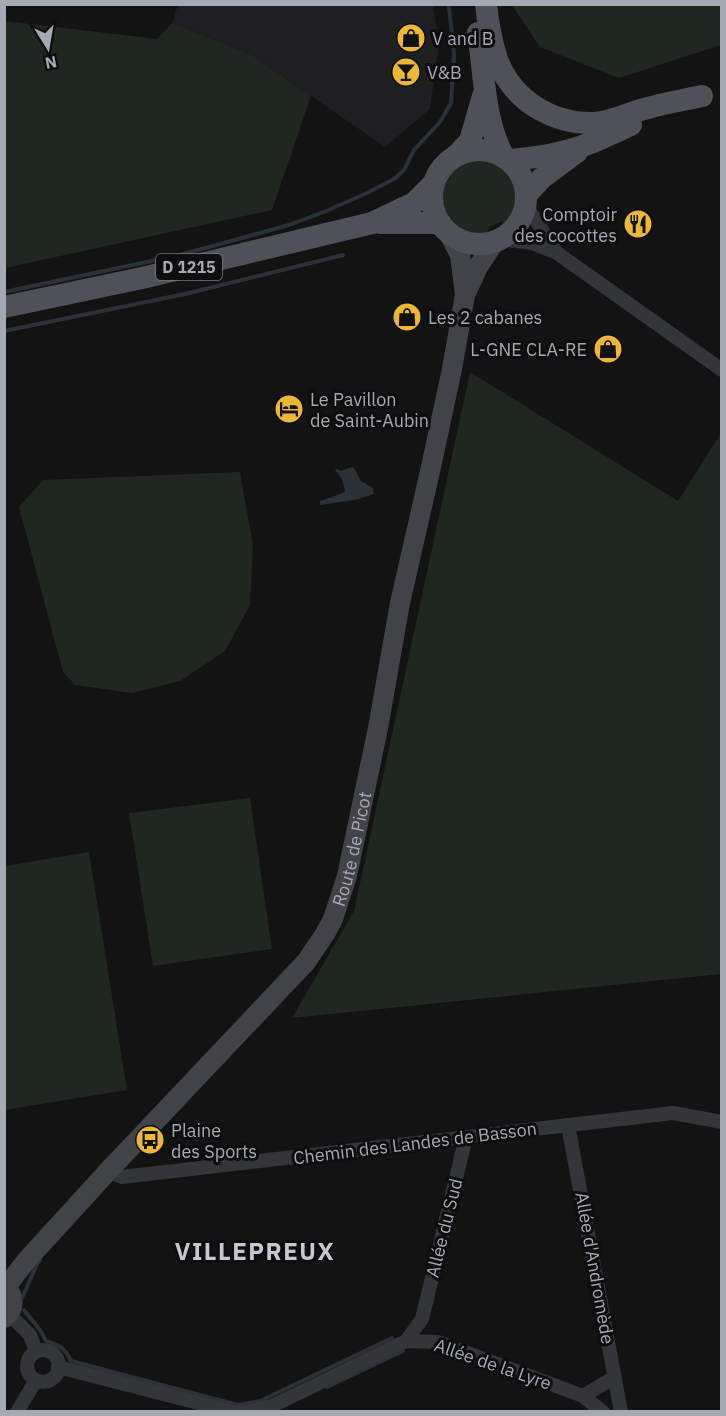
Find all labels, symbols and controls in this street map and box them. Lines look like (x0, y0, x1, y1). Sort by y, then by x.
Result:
north arrow (18, 18, 78, 78)
shop icon: V and B (395, 22, 427, 54)
place label: V and B (432, 27, 494, 50)
text: N (43, 52, 58, 74)
bar icon: V&B (390, 56, 422, 88)
place label: V&B (427, 61, 462, 84)
place label: Comptoir des cocottes (515, 203, 617, 247)
restaurant icon: Comptoir des cocottes (622, 208, 654, 240)
road number: D 1215 (156, 254, 222, 280)
shop icon: Les 2 cabanes (391, 301, 423, 333)
place label: Les 2 cabanes (428, 306, 542, 329)
shop icon: L-GNE CLA-RE (592, 333, 624, 365)
place label: L-GNE CLA-RE (470, 338, 587, 361)
place label: Le Pavillon de Saint-Aubin (310, 388, 429, 432)
hotel icon: Le Pavillon de Saint-Aubin (273, 393, 305, 425)
street label: Route de Picot (326, 789, 376, 909)
street label: Chemin des Landes de Basson (292, 1117, 538, 1169)
place label: Plaine des Sports (171, 1119, 257, 1163)
bus stop icon: Plaine des Sports (134, 1124, 166, 1156)
street label: Allée du Sud (421, 1176, 467, 1280)
street label: Allée d'Andromède (570, 1190, 620, 1346)
district label: VILLEPREUX (175, 1235, 335, 1267)
street label: Allée de la Lyre (431, 1333, 555, 1395)

